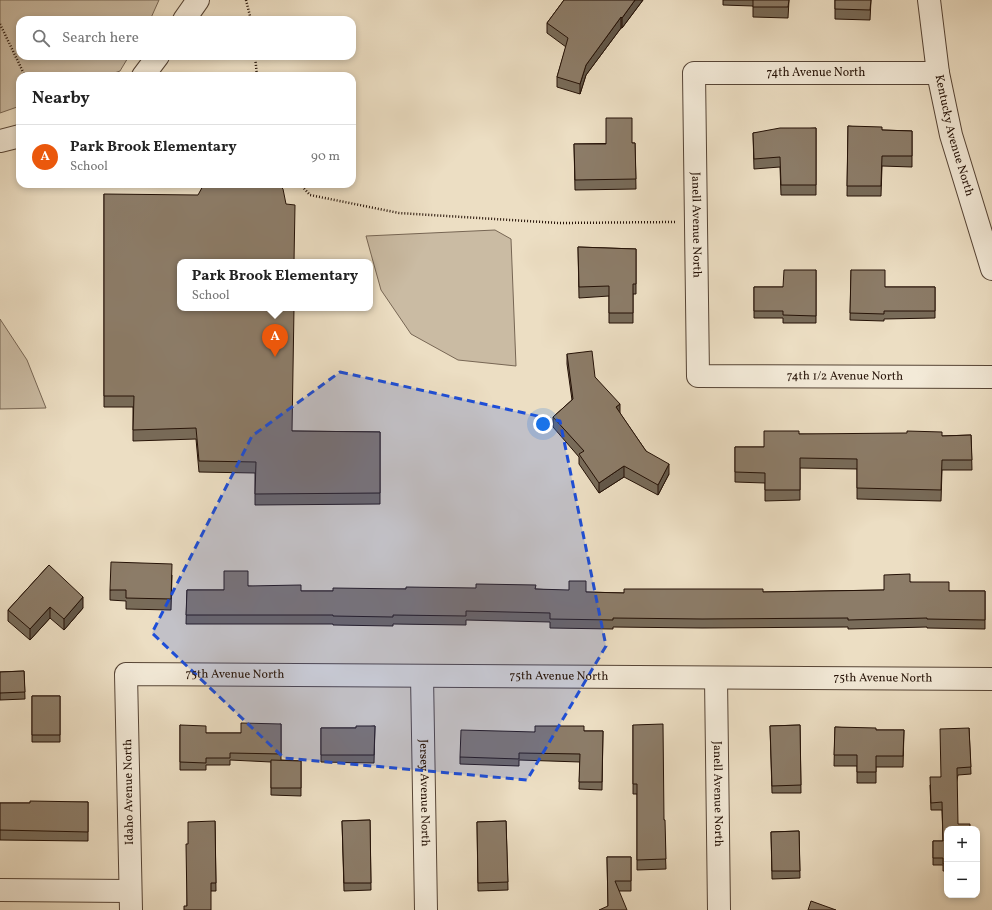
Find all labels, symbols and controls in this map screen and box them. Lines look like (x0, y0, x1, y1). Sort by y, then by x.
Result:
search box (16, 16, 356, 60)
icon: search (30, 27, 52, 49)
text: Search here (62, 28, 139, 49)
street label: 74th Avenue North (767, 65, 865, 81)
street label: Kentucky Avenue North (931, 73, 977, 198)
text: Nearby (32, 87, 90, 110)
text: Park Brook Elementary (70, 137, 237, 158)
text: A (40, 148, 50, 166)
text: 90 m (311, 148, 340, 166)
text: School (70, 158, 108, 176)
street label: Janell Avenue North (687, 172, 705, 278)
popup (177, 259, 373, 311)
text: Park Brook Elementary (192, 266, 358, 287)
text: School (192, 287, 230, 305)
pin: A (262, 324, 288, 357)
street label: 74th 1/2 Avenue North (787, 368, 903, 385)
your location (533, 414, 553, 434)
street label: 75th Avenue North (185, 666, 284, 683)
street label: 75th Avenue North (509, 668, 608, 685)
street label: 75th Avenue North (833, 670, 932, 687)
street label: Idaho Avenue North (120, 739, 138, 845)
street label: Jersey Avenue North (415, 739, 433, 847)
street label: Janell Avenue North (709, 741, 726, 847)
map controls (944, 826, 980, 898)
button: + (944, 826, 980, 862)
button: − (944, 862, 980, 898)

